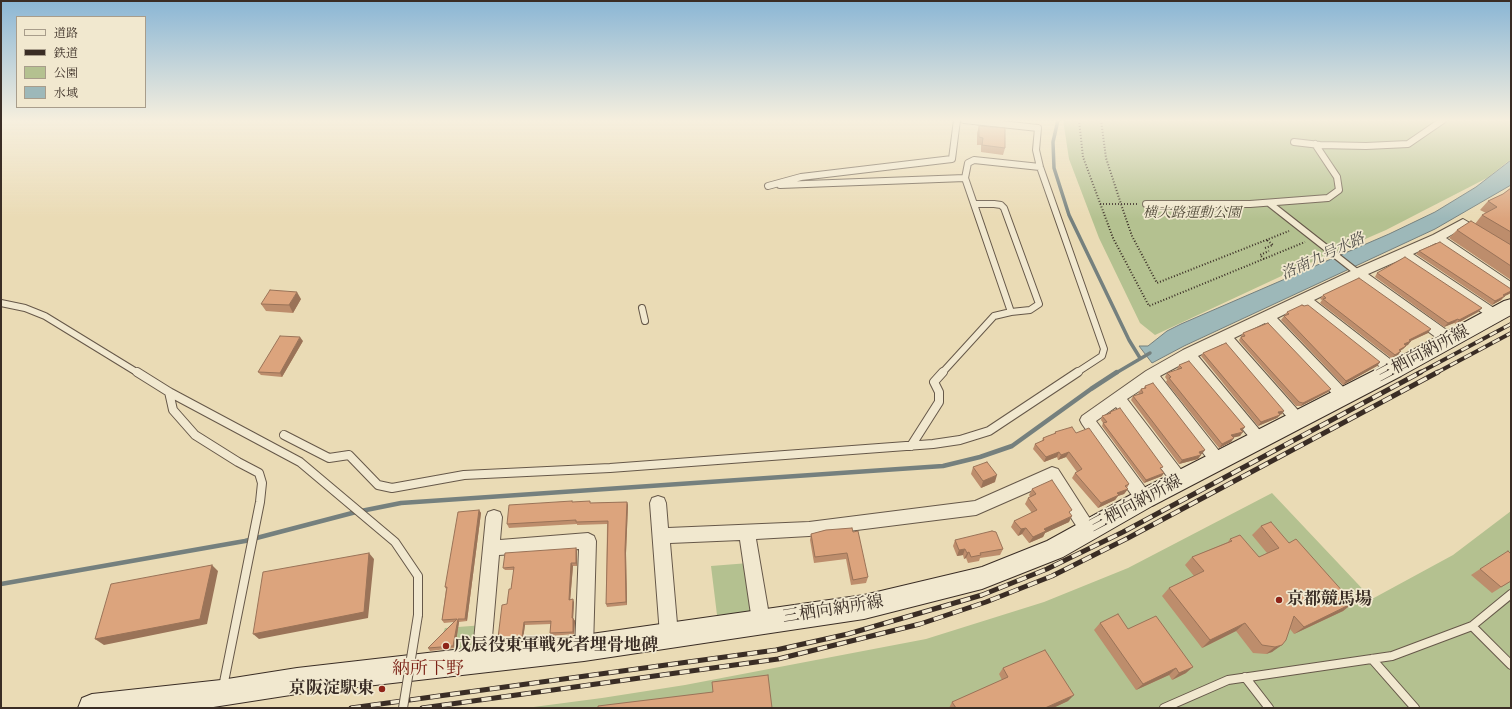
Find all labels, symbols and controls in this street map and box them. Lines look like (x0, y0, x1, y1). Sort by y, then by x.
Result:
legend (16, 16, 146, 108)
text: 道路 (54, 25, 78, 41)
text: 鉄道 (54, 45, 78, 61)
text: 公園 (54, 65, 78, 81)
text: 水域 (54, 85, 78, 101)
park label: 横大路運動公園 (1143, 206, 1241, 222)
water label: 洛南九号水路 (1278, 230, 1368, 284)
street label: 三栖向納所線 (1373, 321, 1473, 387)
street label: 三栖向納所線 (1086, 471, 1186, 537)
place label: 京都競馬場 (1287, 590, 1372, 610)
street label: 三栖向納所線 (781, 592, 885, 628)
marker: 京都競馬場 (1274, 595, 1284, 605)
place label: 戊辰役東軍戦死者埋骨地碑 (454, 636, 658, 656)
marker: 戊辰役東軍戦死者埋骨地碑 (441, 641, 451, 651)
district label: 納所下野 (392, 659, 464, 681)
place label: 京阪淀駅東 (289, 679, 374, 699)
marker: 京阪淀駅東 (377, 684, 387, 694)

